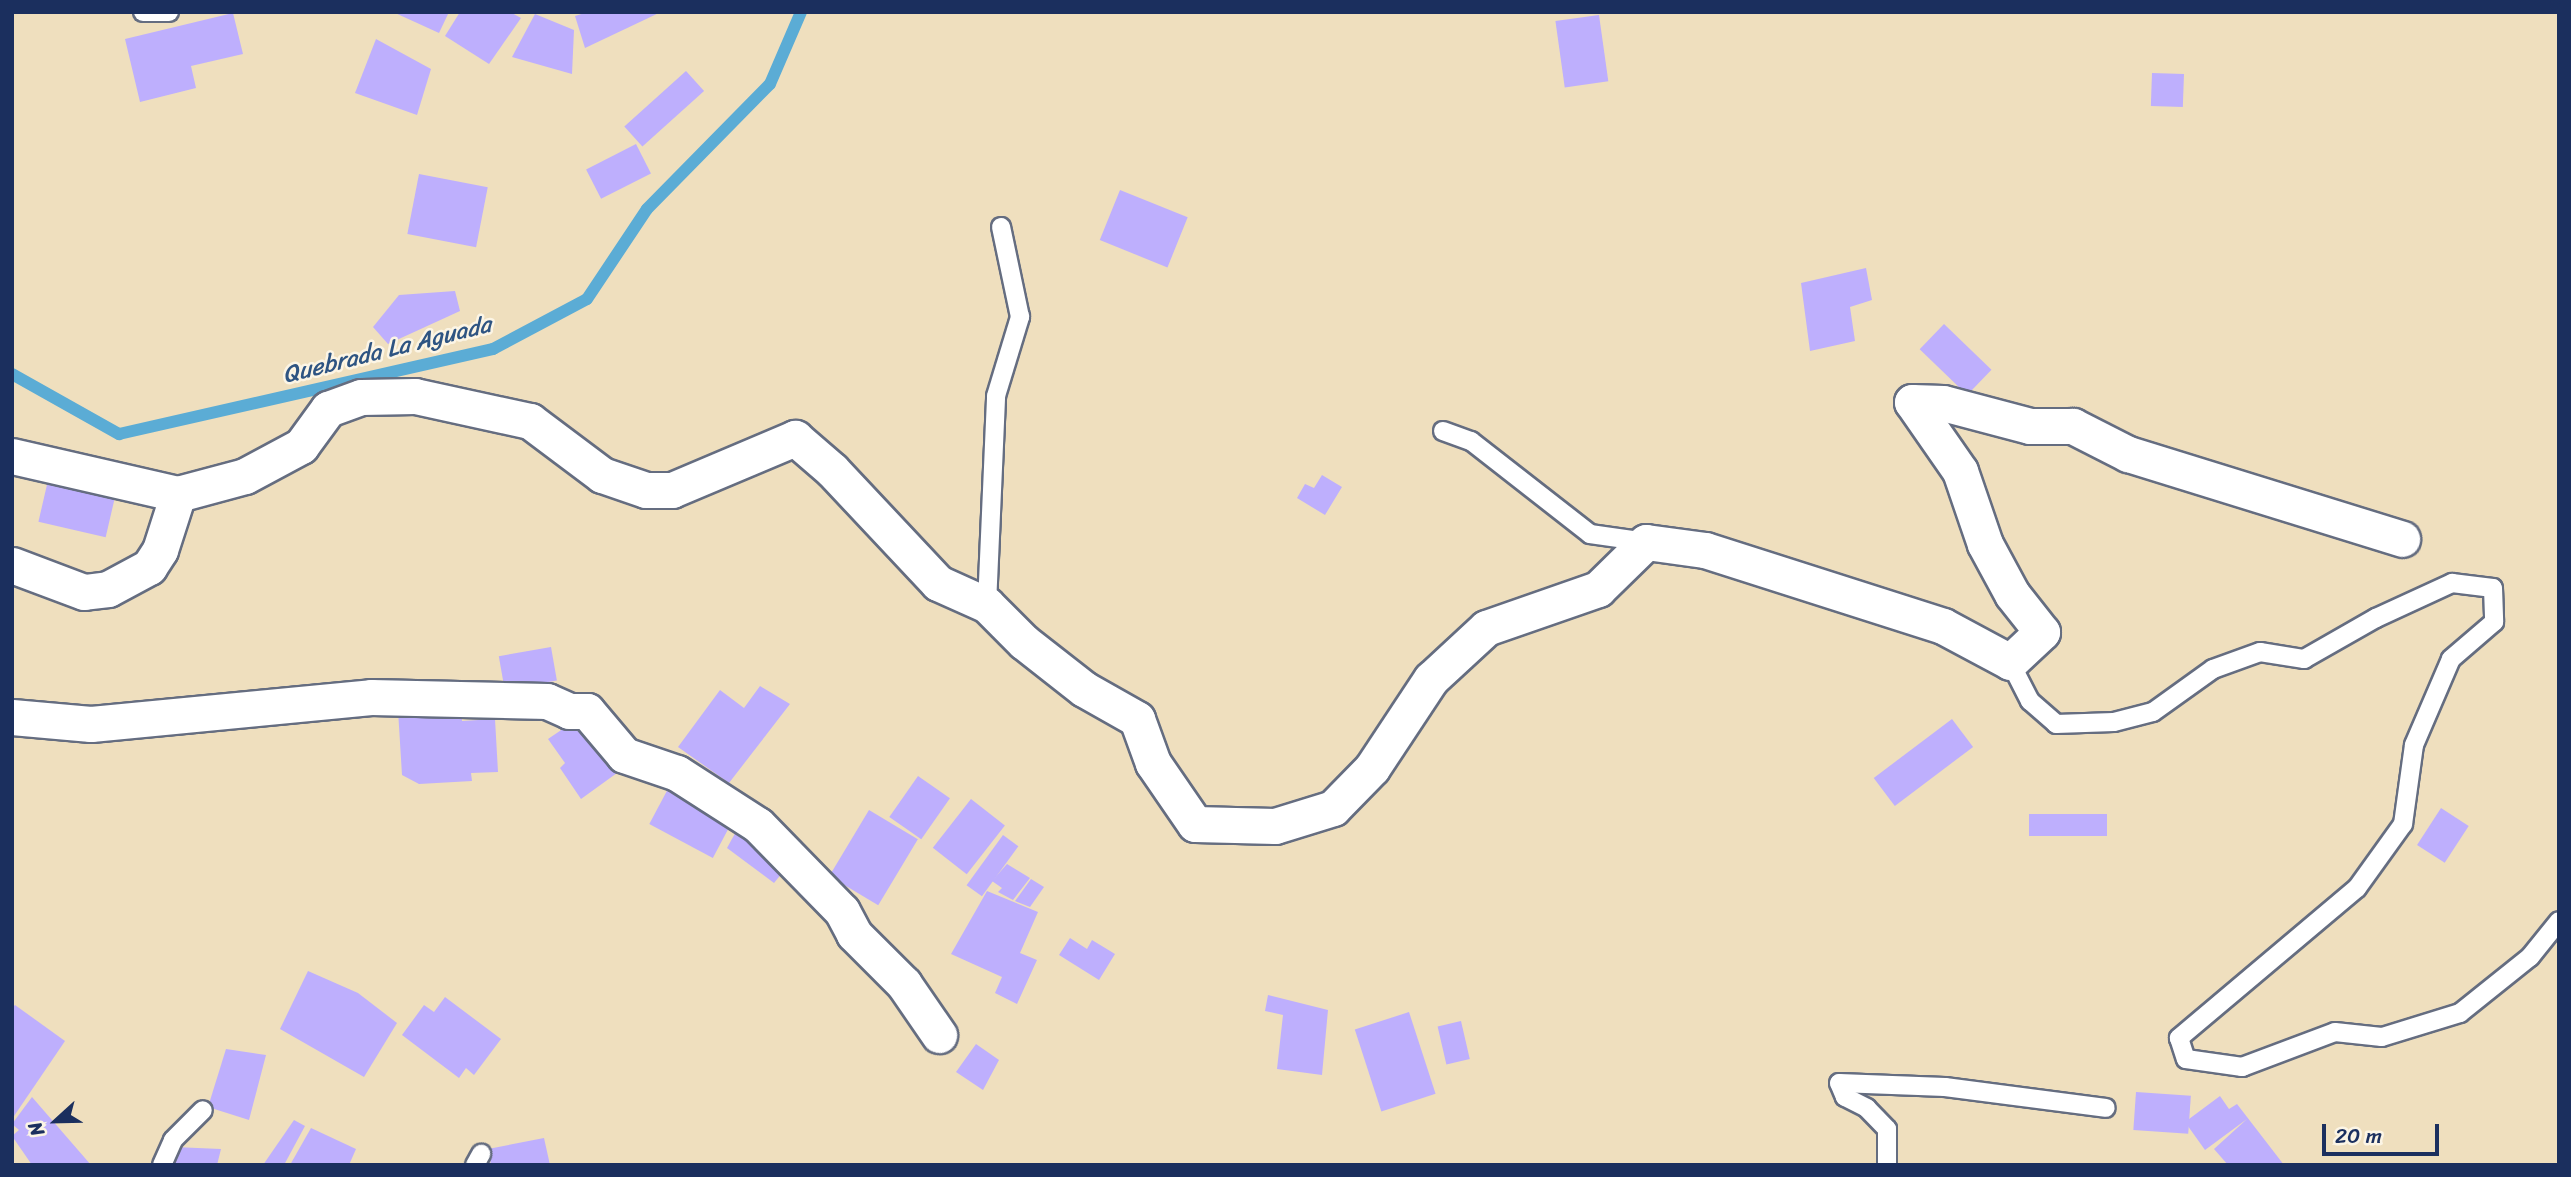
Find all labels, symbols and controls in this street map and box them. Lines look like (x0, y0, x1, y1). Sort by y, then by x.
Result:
water label: Quebrada La Aguada (280, 310, 494, 390)
north arrow (21, 1086, 91, 1156)
scale bar (2326, 1110, 2443, 1154)
text: N (18, 1117, 54, 1141)
text: 20 m (2335, 1117, 2382, 1155)

